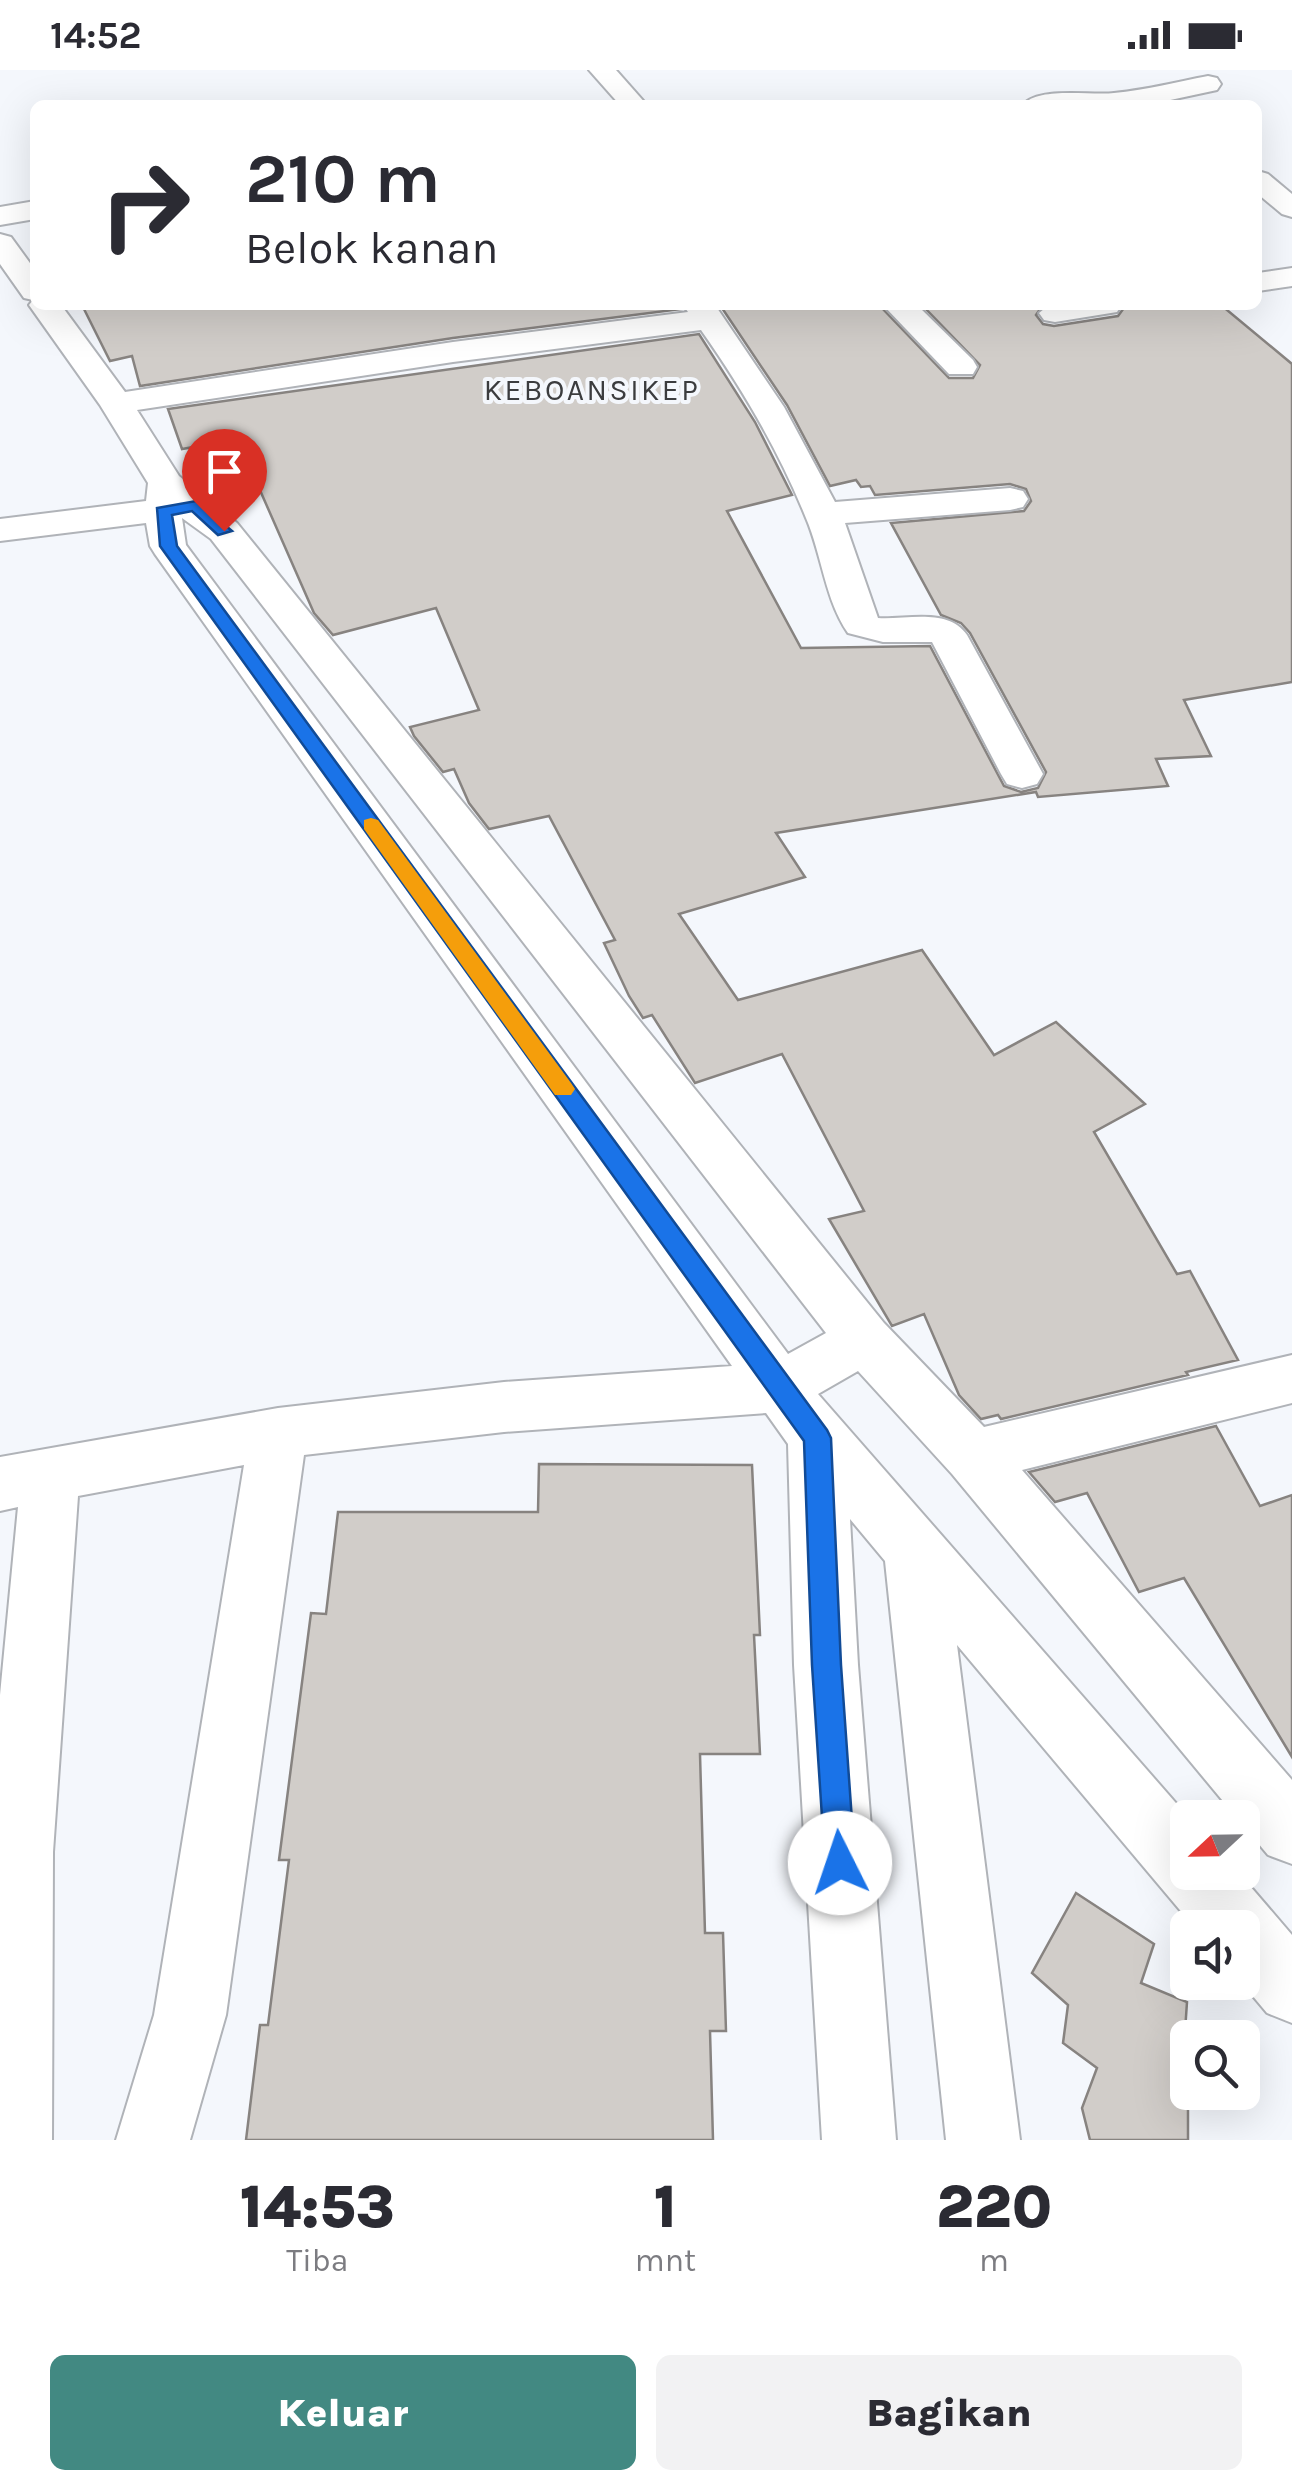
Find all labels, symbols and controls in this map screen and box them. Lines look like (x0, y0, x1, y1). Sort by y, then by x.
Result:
text: 14:52 (50, 13, 142, 58)
text: 210 m (245, 138, 441, 220)
icon: right (80, 140, 210, 270)
text: Belok kanan (245, 222, 499, 274)
district label: KEBOANSIKEP (484, 372, 700, 408)
pin (182, 429, 267, 532)
icon: arrive (197, 444, 252, 499)
north arrow (1170, 1800, 1260, 1890)
map controls (1170, 1800, 1260, 2110)
position arrow (788, 1811, 892, 1915)
button: sound (1170, 1910, 1260, 2000)
button: search (1170, 2020, 1260, 2110)
text: 14:53 (240, 2172, 395, 2242)
text: 1 (654, 2172, 677, 2242)
text: 220 (936, 2172, 1052, 2242)
text: Tiba (286, 2242, 348, 2279)
text: mnt (635, 2242, 696, 2279)
text: m (979, 2242, 1009, 2279)
button: Keluar (50, 2355, 636, 2470)
button: Bagikan (656, 2355, 1242, 2470)

